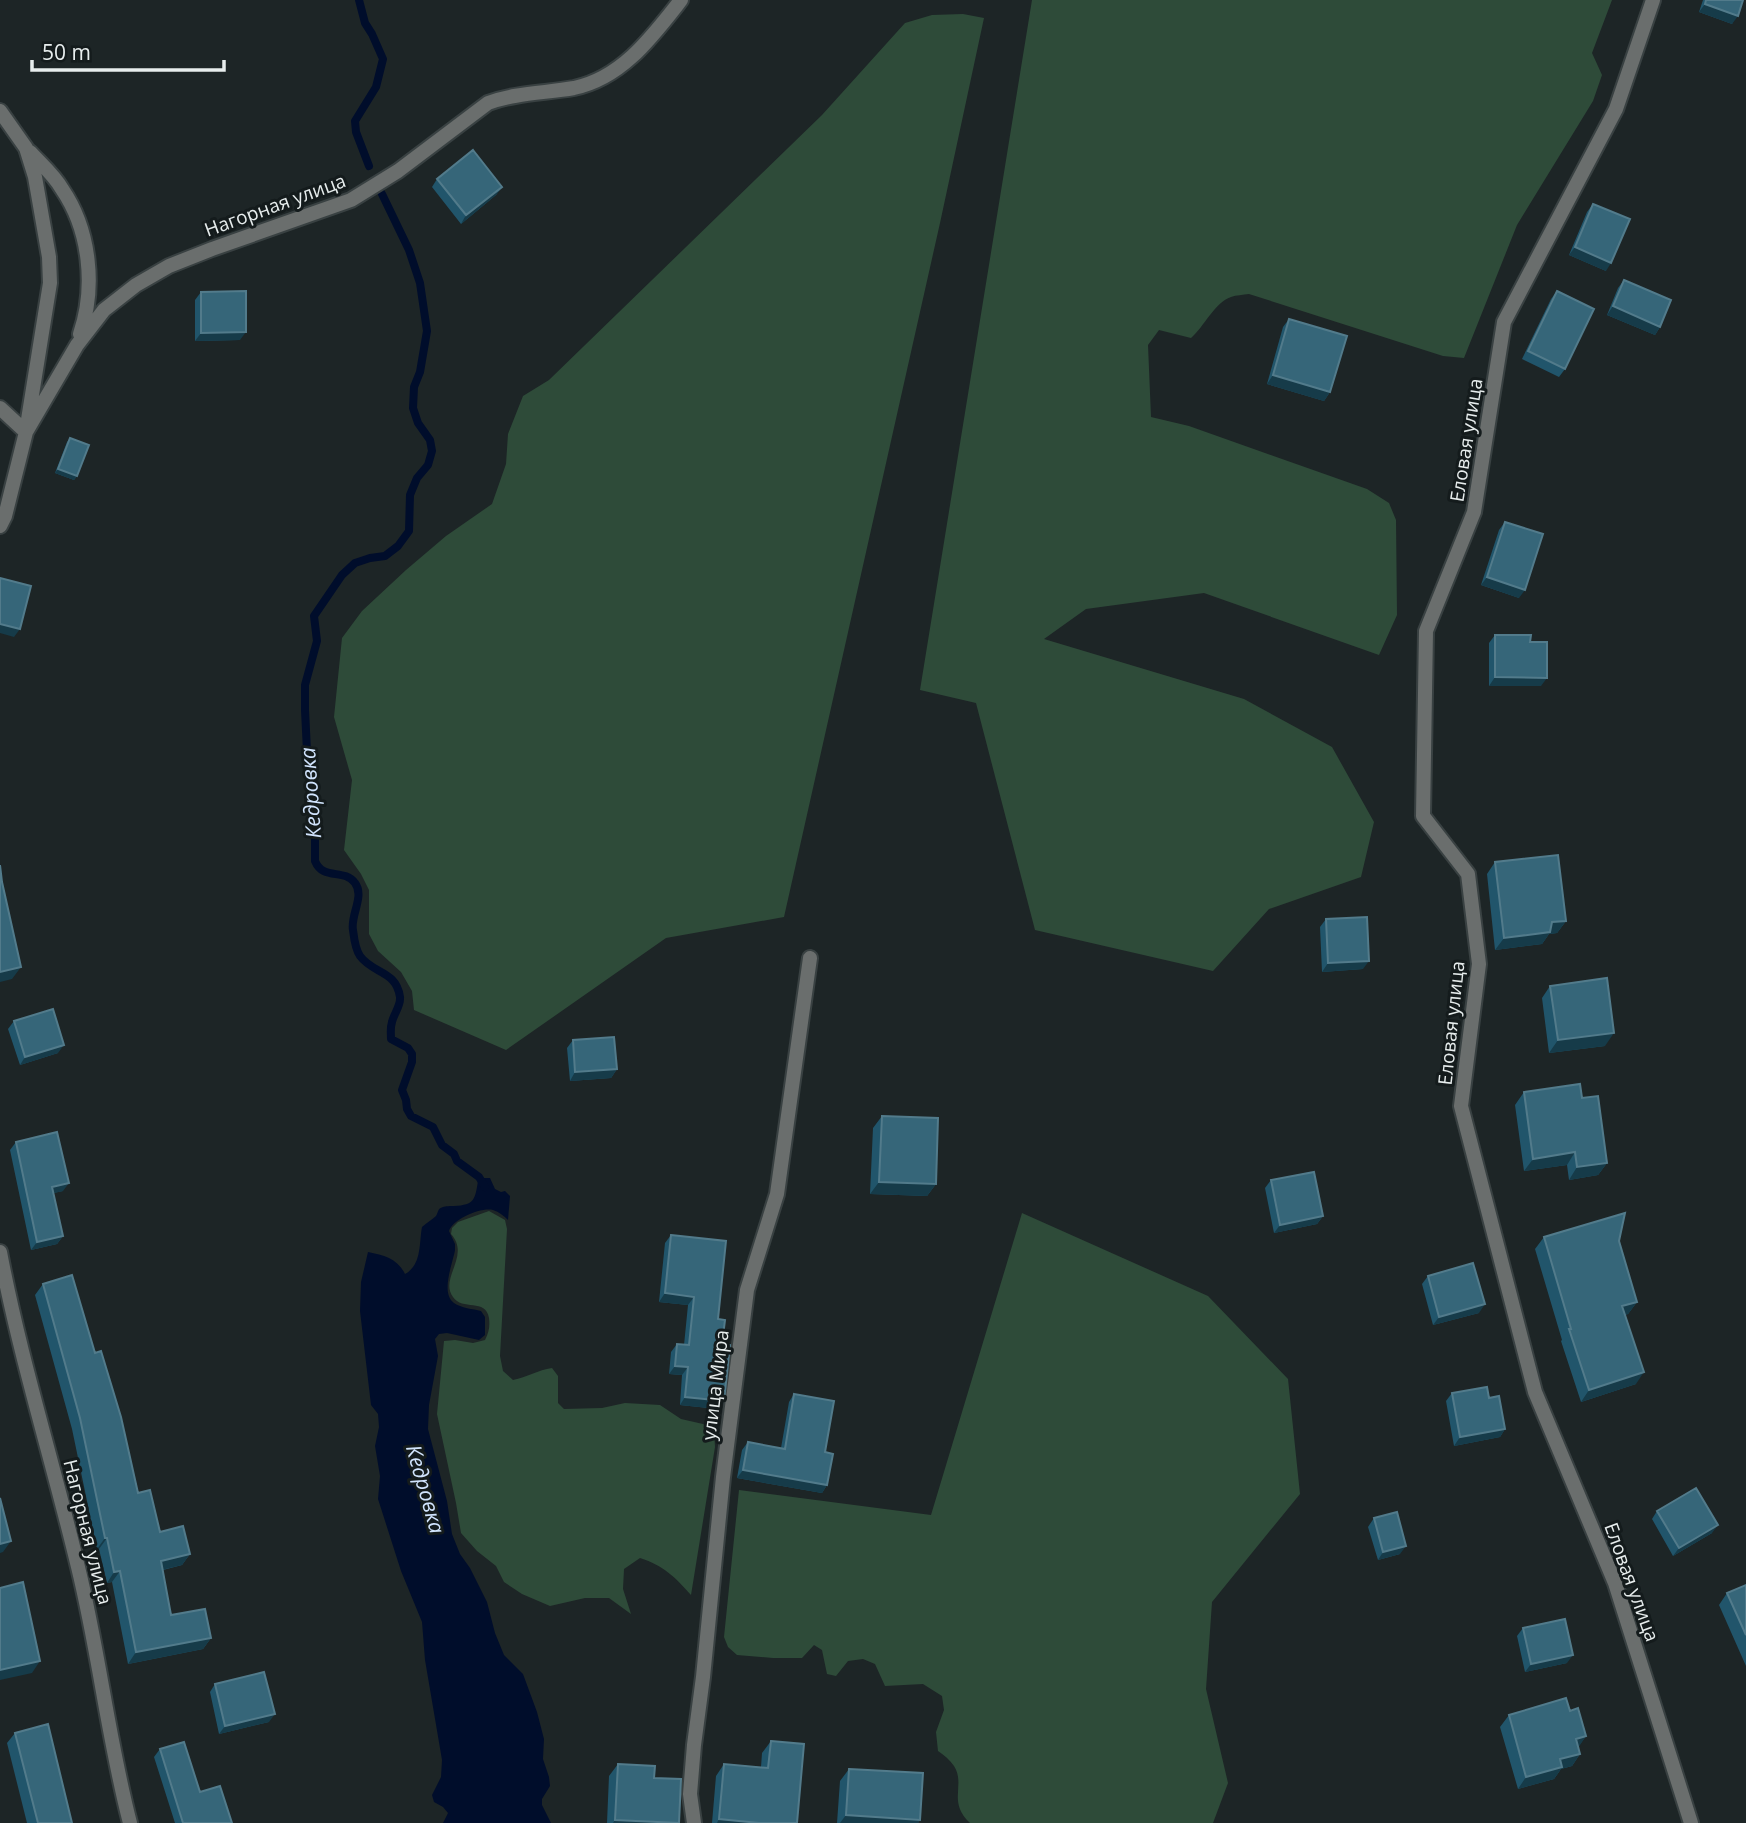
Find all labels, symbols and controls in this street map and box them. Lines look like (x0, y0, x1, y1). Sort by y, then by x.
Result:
scale bar (32, 28, 224, 72)
text: 50 m (42, 38, 91, 66)
street label: Нагорная улица (201, 167, 349, 243)
street label: Еловая улица (1443, 376, 1489, 504)
water label: Кедровка (293, 746, 327, 839)
street label: Еловая улица (1432, 960, 1470, 1086)
street label: улица Мира (695, 1328, 735, 1442)
water label: Кедровка (400, 1441, 452, 1537)
street label: Нагорная улица (57, 1457, 119, 1607)
street label: Еловая улица (1598, 1519, 1666, 1645)

